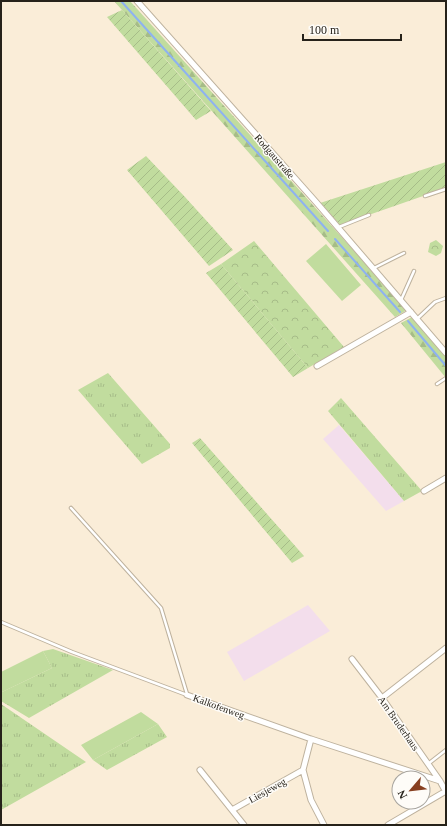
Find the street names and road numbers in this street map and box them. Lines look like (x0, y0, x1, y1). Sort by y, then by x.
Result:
street label: Rodgaustraße (252, 132, 297, 181)
street label: Kalkofenweg (192, 692, 246, 721)
street label: Am Bruderhaus (376, 694, 421, 753)
street label: Liesjeweg (247, 776, 288, 805)

